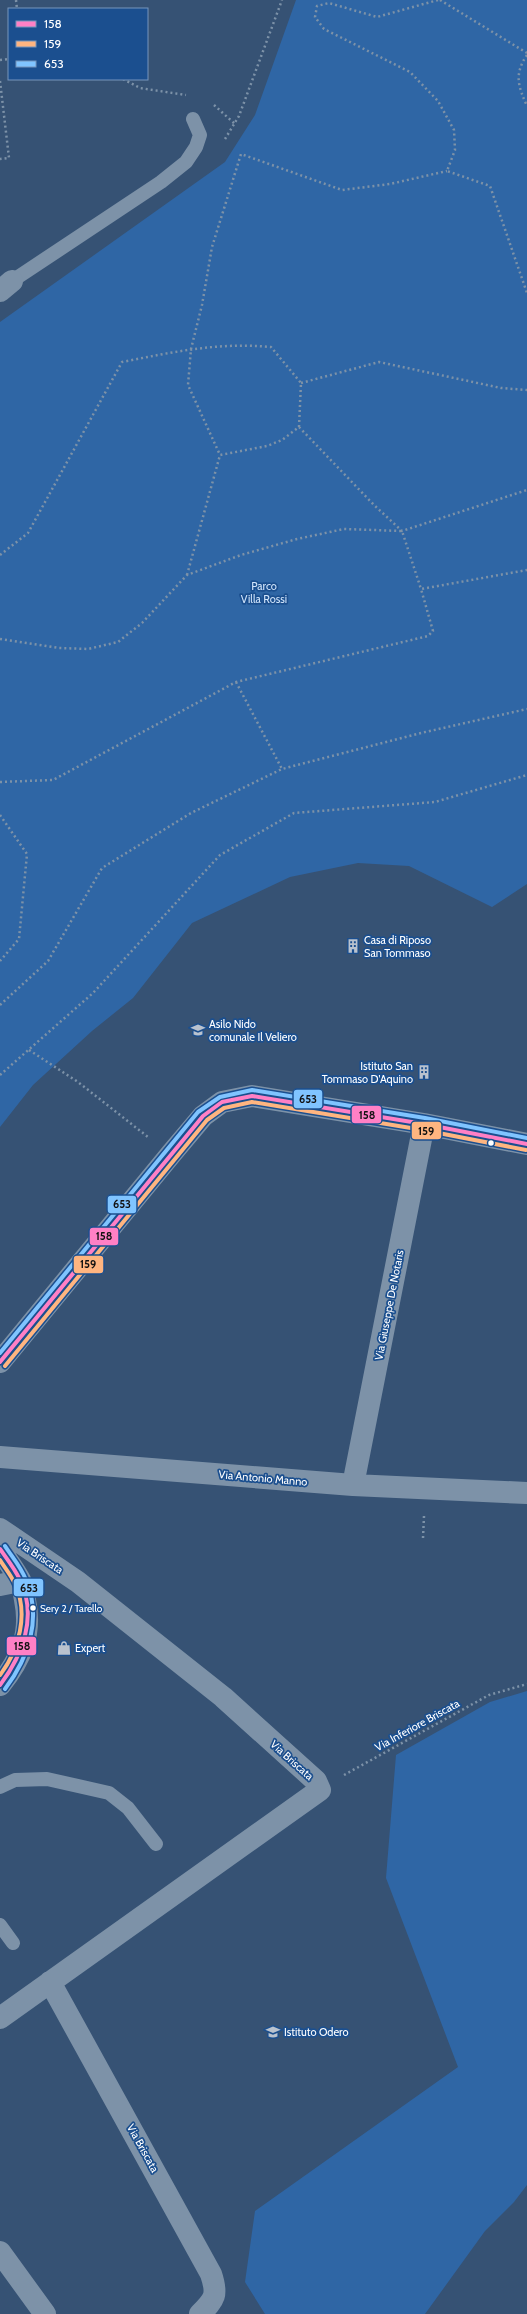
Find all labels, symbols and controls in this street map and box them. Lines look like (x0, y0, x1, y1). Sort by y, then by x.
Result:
legend (8, 8, 148, 80)
text: 158 (44, 16, 62, 31)
text: 159 (44, 36, 61, 51)
text: 653 (44, 56, 64, 71)
park label: Parco Villa Rossi (241, 579, 287, 606)
place label: Casa di Riposo San Tommaso (364, 933, 431, 960)
building icon: Casa di Riposo San Tommaso (345, 938, 361, 954)
place label: Asilo Nido comunale Il Veliero (209, 1017, 297, 1044)
school or university icon: Asilo Nido comunale Il Veliero (190, 1022, 206, 1038)
place label: Istituto San Tommaso D'Aquino (322, 1059, 413, 1086)
building icon: Istituto San Tommaso D'Aquino (416, 1064, 432, 1080)
line badge: 653 (293, 1089, 323, 1109)
text: 653 (299, 1092, 317, 1106)
line badge: 158 (351, 1105, 382, 1124)
text: 158 (359, 1108, 376, 1122)
line badge: 159 (411, 1121, 442, 1140)
text: 159 (418, 1124, 434, 1138)
unlabelled marker (486, 1138, 496, 1148)
line badge: 653 (107, 1195, 137, 1214)
text: 653 (113, 1197, 131, 1211)
line badge: 158 (89, 1227, 119, 1246)
text: 158 (96, 1229, 113, 1243)
street label: Via Giuseppe De Notaris (371, 1248, 407, 1361)
line badge: 159 (73, 1255, 104, 1274)
text: 159 (80, 1257, 96, 1271)
street label: Via Antonio Manno (218, 1467, 308, 1489)
street label: Via Briscata (14, 1535, 67, 1577)
line badge: 653 (13, 1578, 44, 1597)
text: 653 (20, 1581, 38, 1595)
place label: Sery 2 / Tarello (40, 1602, 103, 1615)
marker: Sery 2 / Tarello (28, 1603, 38, 1613)
line badge: 158 (6, 1636, 37, 1656)
text: 158 (14, 1639, 31, 1653)
shop icon: Expert (56, 1640, 72, 1656)
place label: Expert (75, 1641, 106, 1655)
street label: Via Inferiore Briscata (372, 1696, 462, 1754)
street label: Via Briscata (268, 1737, 317, 1784)
school or university icon: Istituto Odero (265, 2024, 281, 2040)
place label: Istituto Odero (284, 2025, 348, 2039)
street label: Via Briscata (124, 2121, 162, 2175)

